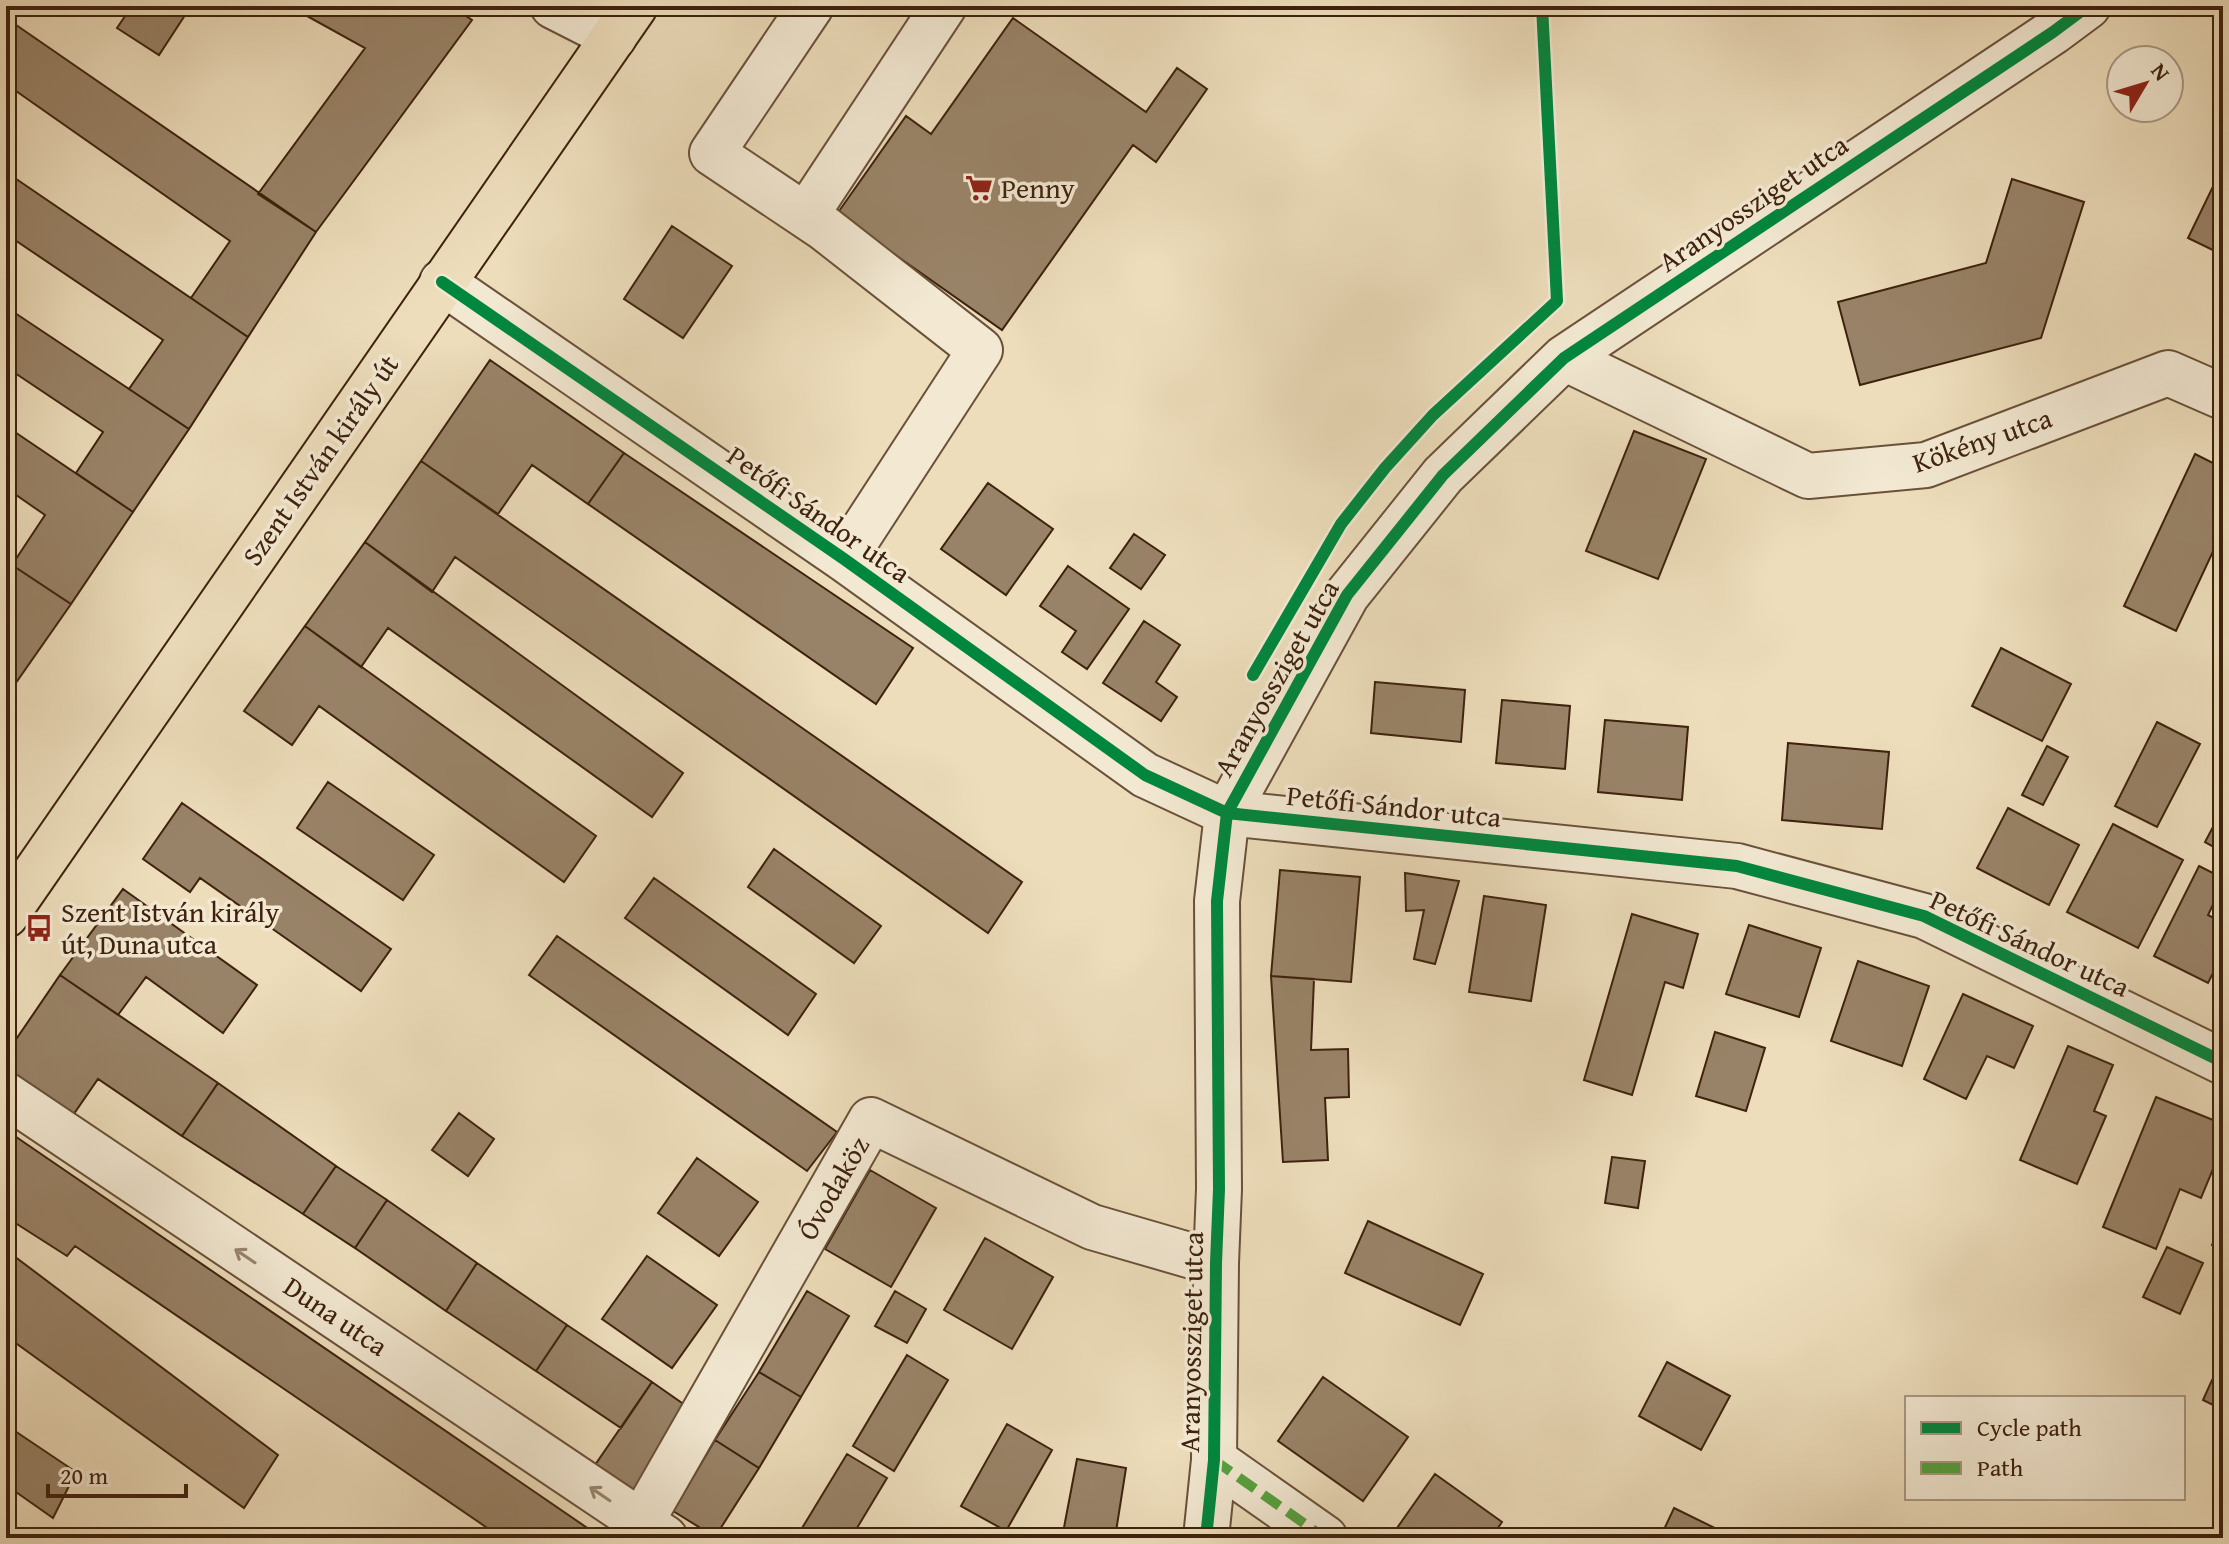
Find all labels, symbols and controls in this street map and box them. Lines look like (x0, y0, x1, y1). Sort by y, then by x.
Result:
north arrow (2105, 44, 2185, 124)
text: N (2144, 56, 2178, 88)
street label: Aranyossziget utca (1650, 123, 1856, 281)
place label: Penny (1001, 167, 1075, 208)
supermarket icon: Penny (964, 173, 994, 203)
street label: Szent István király út (231, 346, 408, 574)
street label: Kökény utca (1907, 396, 2058, 482)
street label: Petőfi Sándor utca (719, 435, 920, 593)
street label: Aranyossziget utca (1203, 571, 1349, 784)
street label: Petőfi Sándor utca (1285, 774, 1504, 837)
street label: Petőfi Sándor utca (1924, 878, 2137, 1007)
place label: Szent István király út, Duna utca (61, 891, 279, 964)
bus stop icon: Szent István király út, Duna utca (24, 913, 54, 943)
street label: Óvodaköz (786, 1128, 879, 1247)
street label: Aranyossziget utca (1168, 1230, 1213, 1453)
one-way arrow (235, 1247, 257, 1264)
street label: Duna utca (276, 1266, 397, 1366)
legend (1905, 1396, 2185, 1500)
text: Cycle path (1977, 1410, 2082, 1445)
scale bar (48, 1448, 186, 1498)
text: Path (1977, 1450, 2024, 1485)
text: 20 m (60, 1458, 108, 1493)
one-way arrow (590, 1486, 612, 1503)

